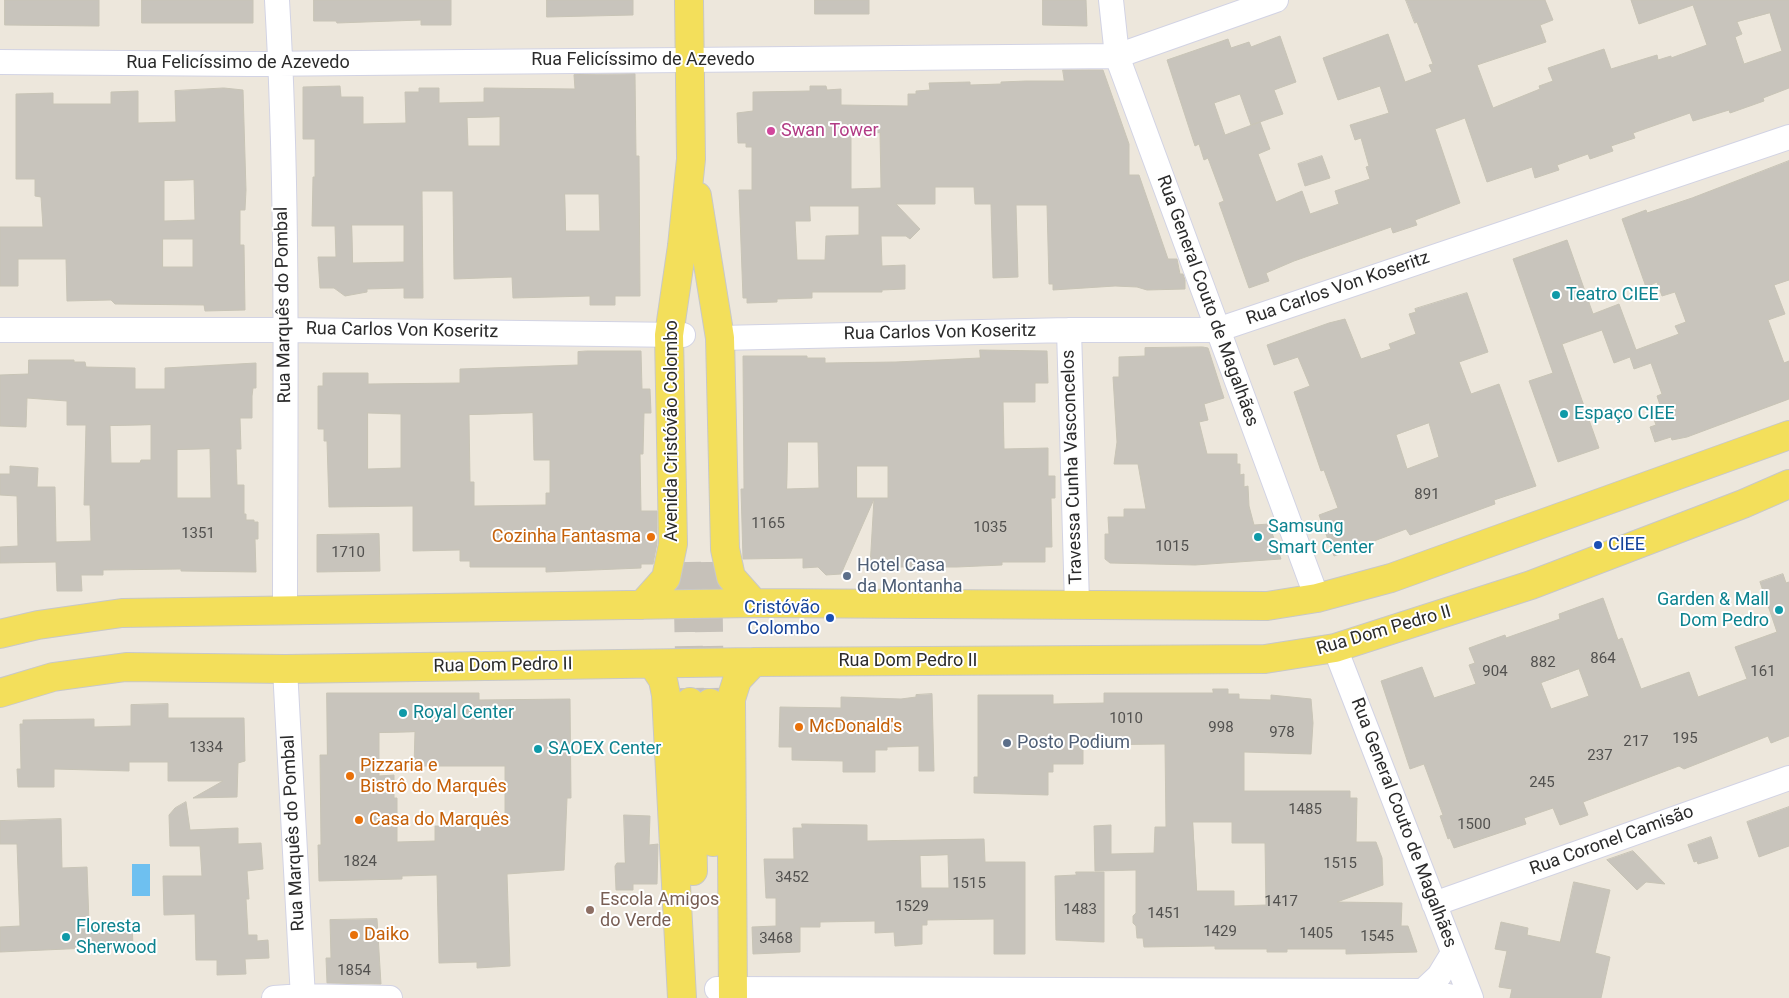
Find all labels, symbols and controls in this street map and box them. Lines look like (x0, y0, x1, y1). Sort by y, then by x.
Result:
street label: Rua Felicíssimo de Azevedo (531, 49, 755, 71)
street label: Rua Felicíssimo de Azevedo (126, 52, 350, 74)
place label: Swan Tower (781, 120, 879, 142)
marker: Swan Tower (765, 125, 777, 137)
street label: Rua General Couto de Magalhães (1151, 172, 1263, 430)
street label: Rua Marquês do Pombal (271, 207, 297, 403)
street label: Rua Carlos Von Koseritz (1243, 247, 1433, 331)
place label: Teatro CIEE (1566, 284, 1659, 306)
marker: Teatro CIEE (1550, 289, 1562, 301)
street label: Rua Carlos Von Koseritz (306, 319, 498, 343)
street label: Avenida Cristóvão Colombo (661, 320, 683, 542)
street label: Rua Carlos Von Koseritz (844, 321, 1036, 345)
street label: Travessa Cunha Vasconcelos (1058, 349, 1088, 585)
place label: Espaço CIEE (1574, 403, 1675, 425)
marker: Espaço CIEE (1558, 408, 1570, 420)
house number: 891 (1414, 486, 1440, 504)
house number: 1165 (751, 515, 785, 533)
place label: Samsung Smart Center (1268, 516, 1374, 558)
house number: 1035 (973, 519, 1007, 537)
house number: 1351 (181, 525, 215, 543)
place label: Cozinha Fantasma (492, 526, 641, 548)
marker: Cozinha Fantasma (645, 531, 657, 543)
marker: Samsung Smart Center (1252, 531, 1264, 543)
place label: CIEE (1608, 534, 1645, 556)
house number: 1015 (1155, 538, 1189, 556)
marker: CIEE (1592, 539, 1604, 551)
house number: 1710 (331, 544, 365, 562)
place label: Hotel Casa da Montanha (857, 555, 963, 598)
marker: Hotel Casa da Montanha (841, 570, 853, 582)
place label: Garden & Mall Dom Pedro (1657, 589, 1769, 632)
place label: Cristóvão Colombo (744, 597, 820, 640)
street label: Rua Dom Pedro II (1314, 601, 1454, 661)
marker: Garden & Mall Dom Pedro (1773, 604, 1785, 616)
marker: Cristóvão Colombo (824, 612, 836, 624)
street label: Rua Dom Pedro II (839, 650, 977, 672)
house number: 864 (1590, 650, 1616, 668)
street label: Rua Dom Pedro II (433, 654, 573, 678)
house number: 882 (1530, 654, 1556, 672)
house number: 904 (1482, 663, 1508, 681)
house number: 161 (1750, 663, 1776, 681)
street label: Rua General Couto de Magalhães (1345, 695, 1461, 951)
place label: Royal Center (413, 702, 514, 724)
marker: Royal Center (397, 707, 409, 719)
house number: 1010 (1109, 710, 1143, 728)
place label: McDonald's (809, 716, 902, 738)
house number: 998 (1208, 719, 1234, 737)
marker: McDonald's (793, 721, 805, 733)
house number: 978 (1269, 724, 1295, 742)
house number: 195 (1672, 730, 1698, 748)
place label: Posto Podium (1017, 732, 1130, 754)
house number: 217 (1623, 733, 1649, 751)
street label: Rua Marquês do Pombal (278, 734, 310, 932)
marker: Posto Podium (1001, 737, 1013, 749)
place label: SAOEX Center (548, 738, 661, 760)
house number: 1334 (189, 739, 223, 757)
marker: SAOEX Center (532, 743, 544, 755)
house number: 237 (1587, 747, 1613, 765)
place label: Pizzaria e Bistrô do Marquês (360, 755, 507, 798)
marker: Pizzaria e Bistrô do Marquês (344, 770, 356, 782)
house number: 245 (1529, 774, 1555, 792)
house number: 1485 (1288, 801, 1322, 819)
street label: Rua Coronel Camisão (1527, 801, 1697, 881)
place label: Casa do Marquês (369, 809, 509, 831)
marker: Casa do Marquês (353, 814, 365, 826)
house number: 1500 (1457, 816, 1491, 834)
house number: 1824 (343, 853, 377, 871)
house number: 1515 (1323, 855, 1357, 873)
house number: 3452 (775, 869, 809, 887)
house number: 1515 (952, 875, 986, 893)
place label: Escola Amigos do Verde (600, 889, 719, 932)
house number: 1417 (1264, 893, 1298, 911)
house number: 1529 (895, 898, 929, 916)
house number: 1483 (1063, 901, 1097, 919)
marker: Escola Amigos do Verde (584, 904, 596, 916)
house number: 1451 (1147, 905, 1181, 923)
place label: Floresta Sherwood (76, 916, 157, 959)
house number: 1429 (1203, 923, 1237, 941)
place label: Daiko (364, 924, 409, 946)
house number: 1405 (1299, 925, 1333, 943)
house number: 1545 (1360, 928, 1394, 946)
marker: Daiko (348, 929, 360, 941)
house number: 3468 (759, 930, 793, 948)
marker: Floresta Sherwood (60, 931, 72, 943)
house number: 1854 (337, 962, 371, 980)

